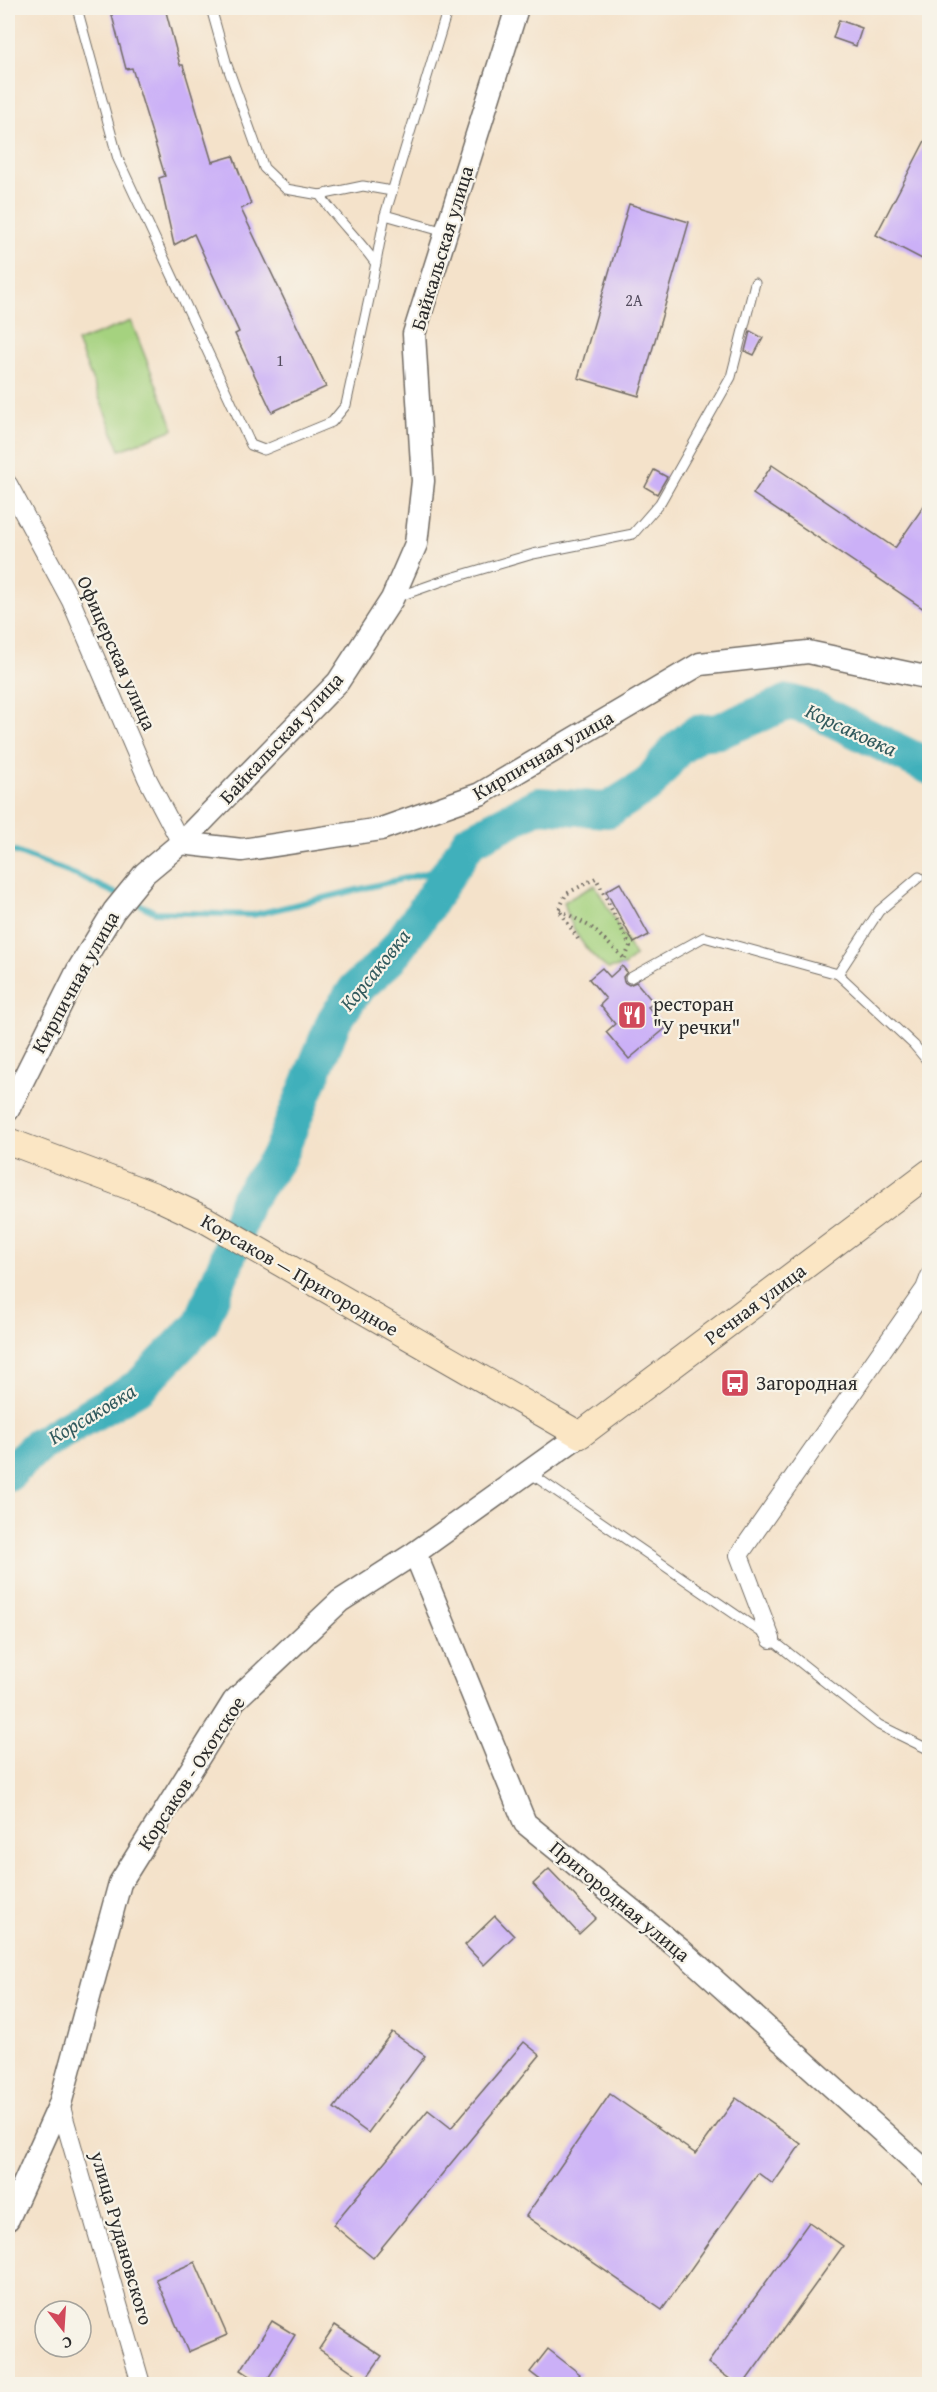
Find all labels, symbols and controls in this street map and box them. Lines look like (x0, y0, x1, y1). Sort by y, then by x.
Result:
street label: Байкальская улица (403, 162, 480, 334)
house number: 2А (625, 288, 643, 312)
house number: 1 (276, 348, 284, 372)
street label: Офицерская улица (70, 571, 165, 735)
street label: Байкальская улица (212, 665, 350, 810)
water label: Корсаковка (801, 695, 902, 764)
street label: Кирпичная улица (467, 702, 619, 807)
street label: Кирпичная улица (23, 905, 126, 1058)
water label: Корсаковка (332, 922, 418, 1017)
place label: ресторан "У речки" (653, 989, 740, 1041)
restaurant icon: ресторан "У речки" (616, 999, 648, 1031)
street label: Корсаков — Пригородное (196, 1206, 404, 1343)
street label: Речная улица (698, 1255, 812, 1351)
bus stop icon: Загородная (719, 1367, 751, 1399)
place label: Загородная (756, 1368, 858, 1397)
water label: Корсаковка (42, 1375, 142, 1452)
street label: Корсаков - Охотское (130, 1690, 251, 1856)
street label: Пригородная улица (544, 1833, 697, 1969)
street label: улица Рудановского (84, 2147, 161, 2328)
north arrow (33, 2299, 93, 2359)
text: С (60, 2331, 75, 2356)

